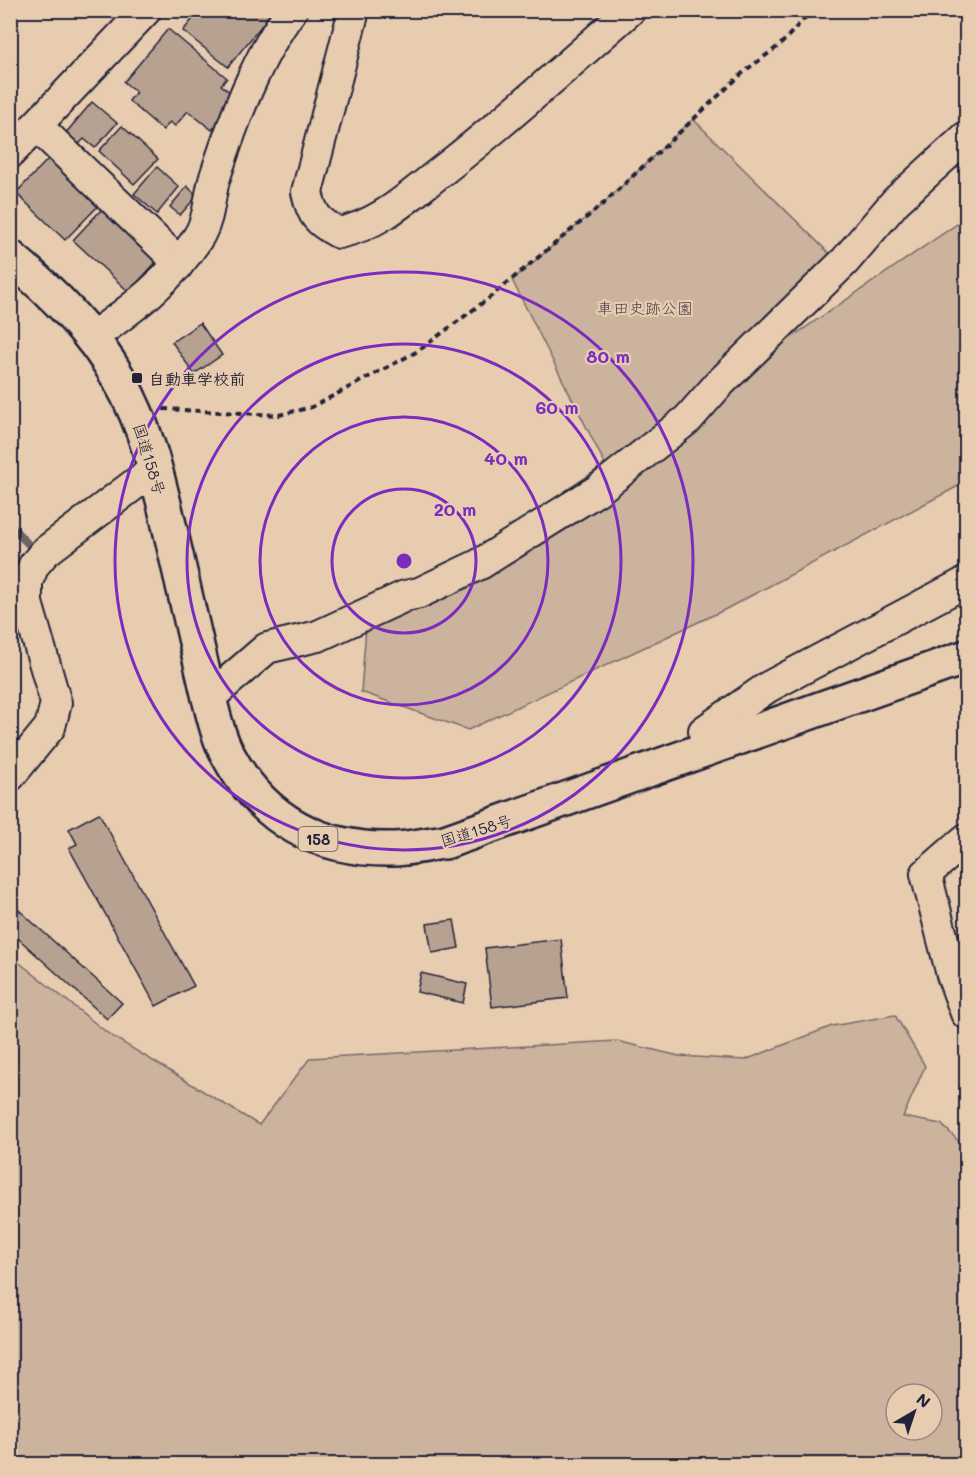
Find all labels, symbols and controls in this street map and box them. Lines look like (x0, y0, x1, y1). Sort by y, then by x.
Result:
park label: 車田史跡公園 (597, 297, 693, 318)
text: 80 m (586, 344, 630, 368)
place label: 自動車学校前 (149, 368, 245, 389)
marker: 自動車学校前 (130, 371, 144, 385)
text: 60 m (535, 395, 579, 419)
street label: 国道158号 (129, 420, 171, 498)
text: 40 m (484, 446, 528, 470)
text: 20 m (434, 497, 476, 521)
centre of rings (394, 551, 414, 571)
street label: 国道158号 (437, 809, 515, 851)
road number: 158 (298, 827, 338, 851)
north arrow (884, 1382, 944, 1442)
text: N (912, 1388, 935, 1412)

